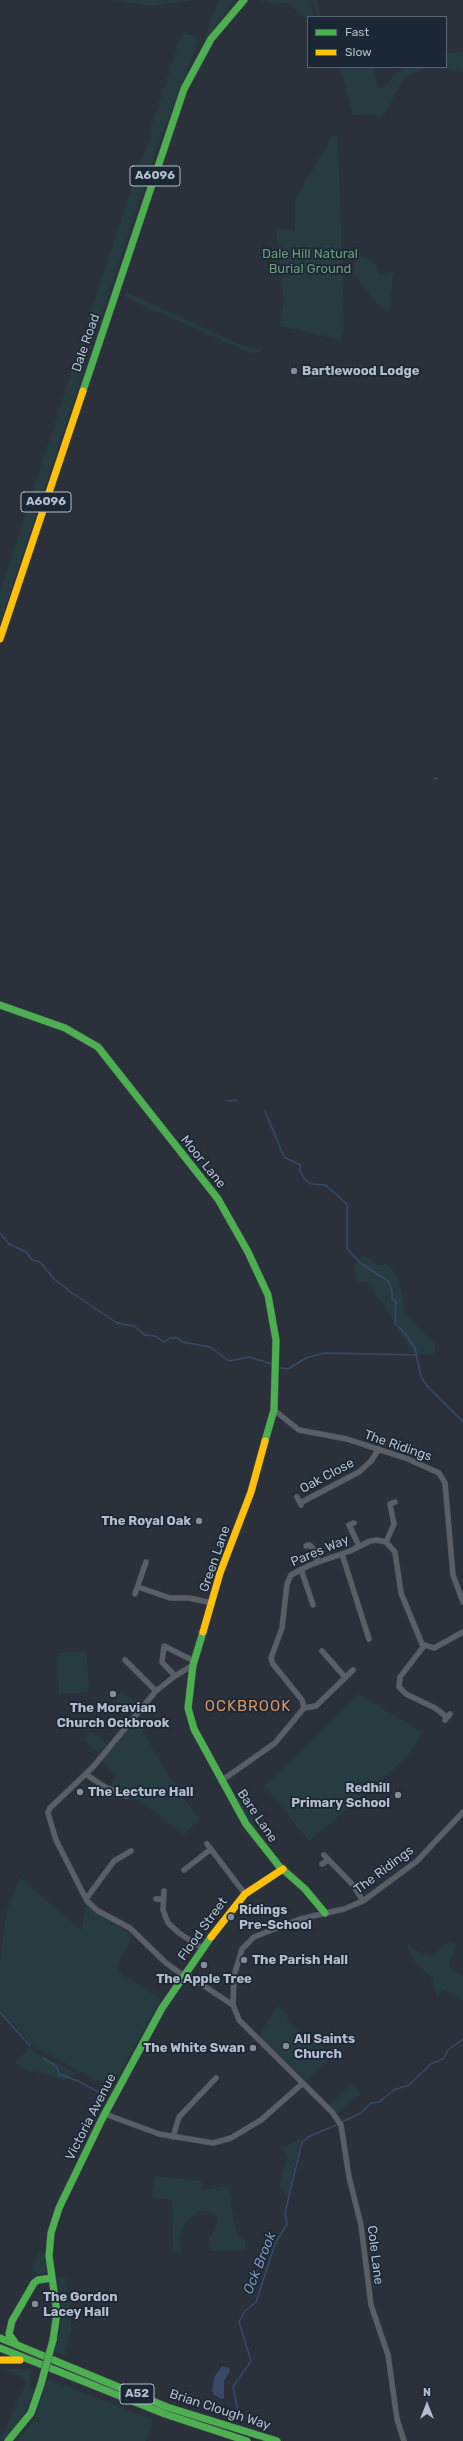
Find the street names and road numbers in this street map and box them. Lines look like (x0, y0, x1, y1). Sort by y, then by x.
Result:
road number: A6096 (130, 166, 180, 186)
street label: Dale Road (69, 312, 103, 374)
road number: A6096 (21, 492, 71, 512)
street label: Moor Lane (177, 1133, 229, 1191)
street label: The Ridings (362, 1427, 434, 1465)
street label: Oak Close (297, 1455, 357, 1497)
street label: Green Lane (196, 1524, 234, 1594)
street label: Pares Way (289, 1532, 351, 1570)
street label: Bare Lane (234, 1786, 280, 1846)
street label: The Ridings (351, 1843, 417, 1897)
street label: Flood Street (175, 1894, 231, 1964)
street label: Victoria Avenue (62, 2071, 120, 2163)
street label: Cole Lane (364, 2225, 386, 2285)
road number: A52 (120, 2384, 154, 2404)
street label: Brian Clough Way (168, 2386, 272, 2434)

